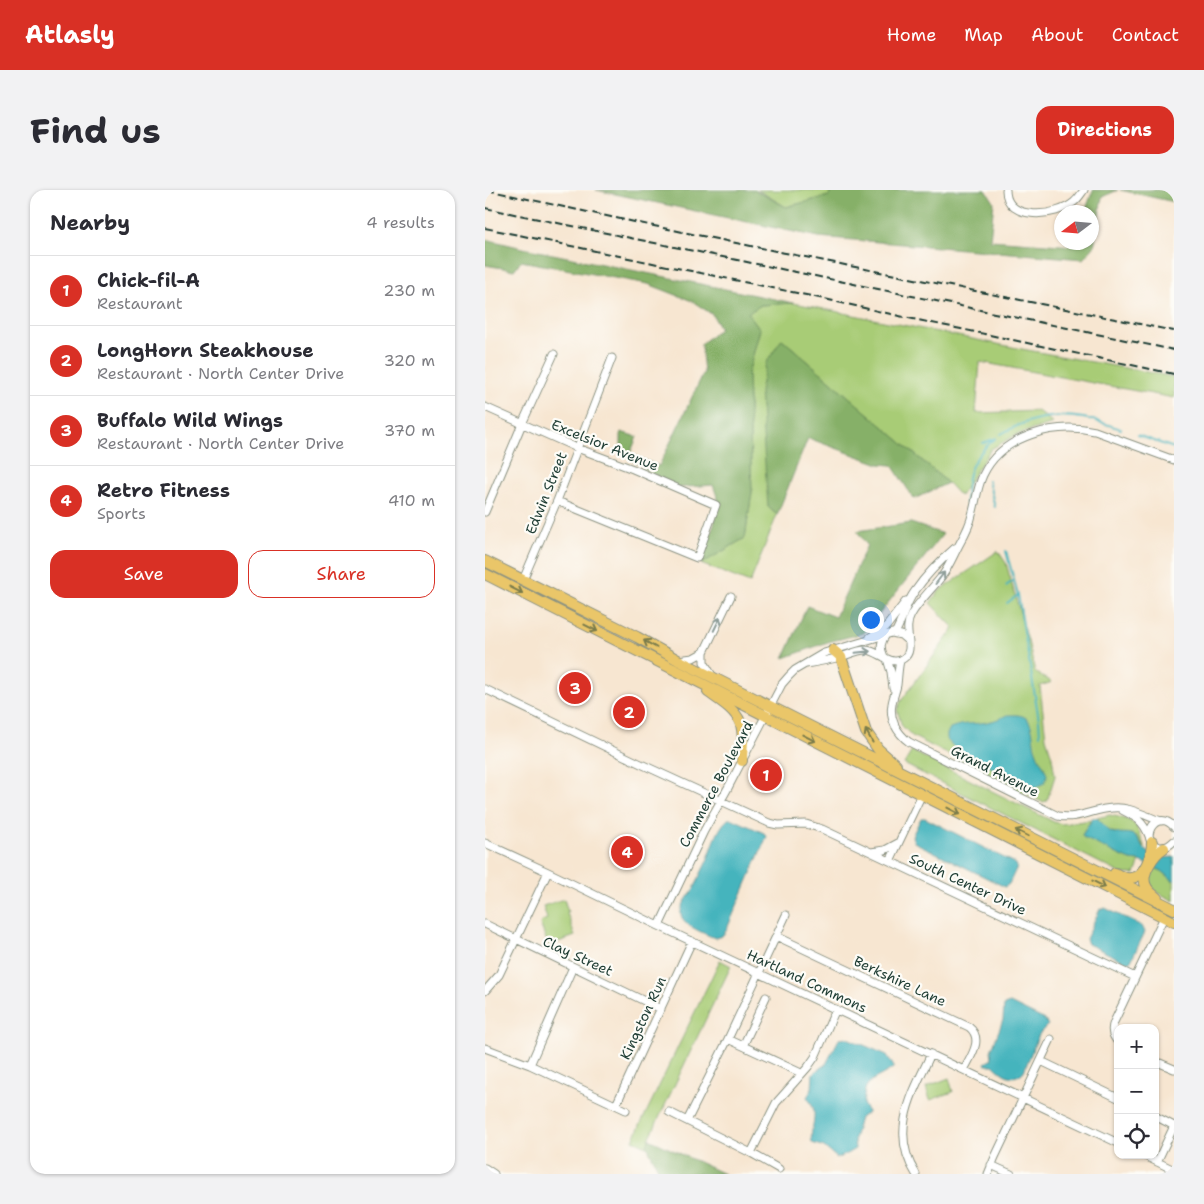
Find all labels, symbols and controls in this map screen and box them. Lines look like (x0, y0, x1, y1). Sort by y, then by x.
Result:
text: Atlasly (25, 19, 115, 51)
text: Home (887, 23, 936, 47)
text: Map (964, 23, 1003, 47)
text: About (1031, 23, 1084, 47)
text: Contact (1112, 23, 1179, 47)
button: Directions (1036, 106, 1174, 154)
text: Find us (30, 107, 161, 154)
north arrow (1054, 205, 1099, 250)
text: Nearby (50, 209, 130, 237)
text: 4 results (366, 212, 435, 233)
text: Chick-fil-A (97, 268, 200, 293)
text: 1 (62, 280, 70, 301)
text: 230 m (383, 280, 435, 301)
text: Restaurant (97, 293, 183, 314)
text: LongHorn Steakhouse (97, 338, 314, 363)
text: 2 (60, 350, 72, 371)
text: 320 m (384, 350, 435, 371)
text: Restaurant · North Center Drive (97, 363, 344, 384)
text: Buffalo Wild Wings (97, 408, 283, 433)
street label: Excelsior Avenue (549, 415, 661, 475)
text: 3 (60, 420, 72, 441)
text: 370 m (384, 420, 435, 441)
text: Restaurant · North Center Drive (97, 433, 344, 454)
street label: Edwin Street (521, 449, 571, 537)
text: Retro Fitness (97, 478, 230, 503)
text: 4 (60, 490, 72, 511)
text: 410 m (388, 490, 435, 511)
text: Sports (97, 503, 146, 524)
button: Save (50, 550, 238, 598)
button: Share (248, 550, 435, 598)
one-way arrow (935, 571, 945, 585)
one-way arrow (509, 585, 524, 595)
your location (858, 607, 884, 633)
one-way arrow (713, 617, 723, 632)
one-way arrow (583, 624, 598, 633)
one-way arrow (642, 639, 657, 649)
one-way arrow (854, 647, 870, 657)
pin: 3 (559, 669, 591, 707)
pin: 2 (613, 693, 645, 731)
street label: Commerce Boulevard (675, 717, 757, 850)
one-way arrow (864, 728, 874, 743)
one-way arrow (801, 734, 816, 743)
street label: Grand Avenue (948, 741, 1042, 801)
pin: 1 (750, 756, 782, 794)
one-way arrow (947, 806, 962, 816)
one-way arrow (1015, 828, 1030, 837)
pin: 4 (611, 833, 643, 871)
street label: South Center Drive (907, 849, 1029, 919)
one-way arrow (1092, 879, 1107, 889)
street label: Clay Street (540, 932, 616, 980)
street label: Hartland Commons (744, 945, 870, 1017)
street label: Berkshire Lane (851, 952, 949, 1010)
street label: Kingston Run (616, 973, 670, 1062)
map controls (1114, 1024, 1159, 1159)
button: + (1114, 1024, 1159, 1069)
button: − (1114, 1069, 1159, 1114)
button: locate (1114, 1114, 1159, 1159)

